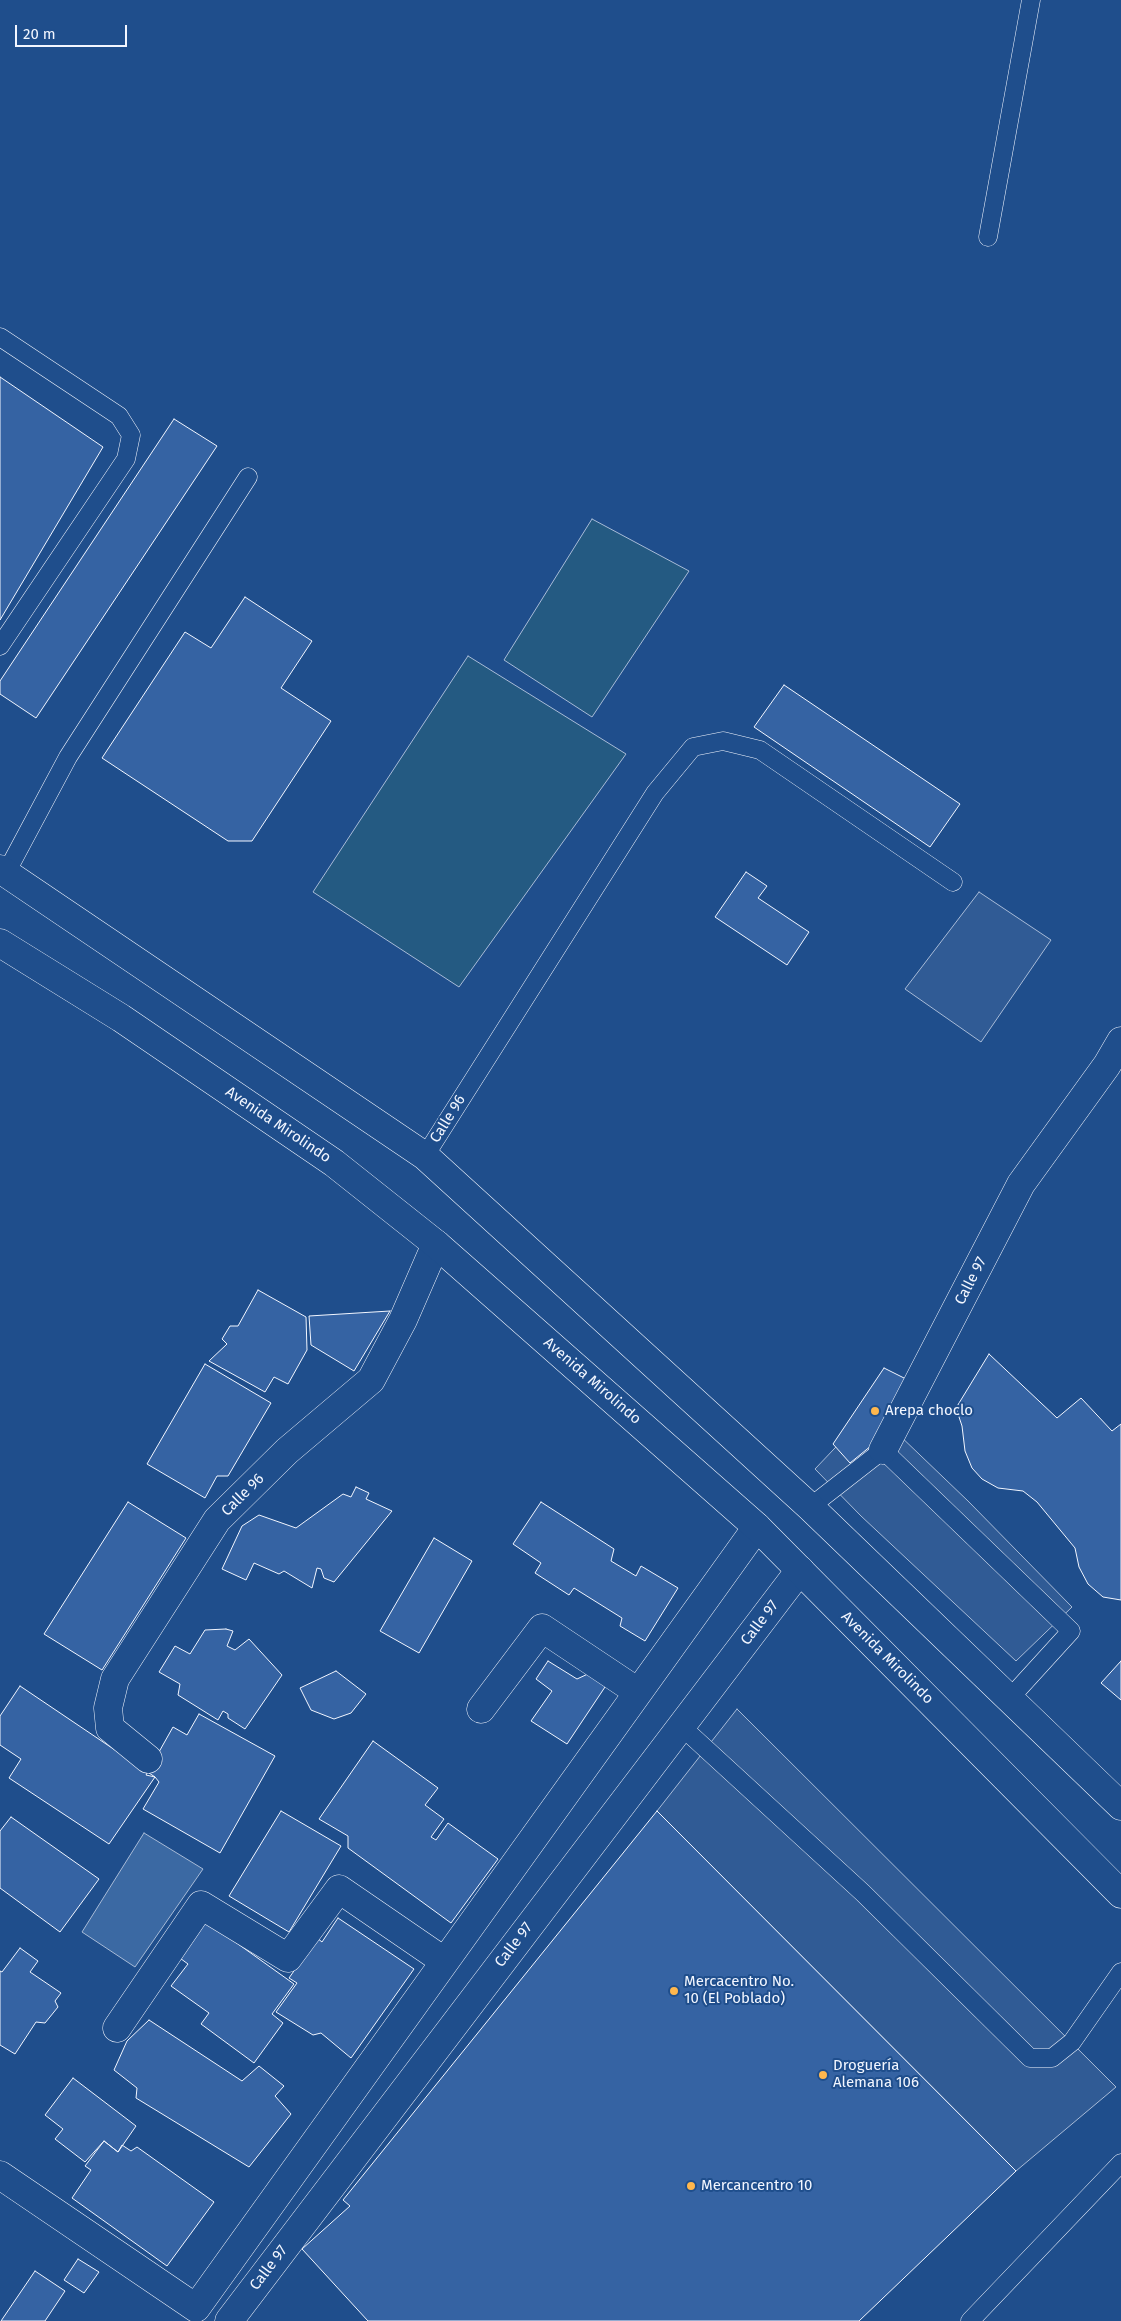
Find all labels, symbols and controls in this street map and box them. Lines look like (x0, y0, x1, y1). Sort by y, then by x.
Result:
scale bar (18, 15, 130, 47)
text: 20 m (23, 25, 56, 43)
street label: Avenida Mirolindo (222, 1083, 334, 1167)
street label: Calle 96 (426, 1092, 470, 1146)
street label: Calle 97 (951, 1254, 991, 1308)
street label: Avenida Mirolindo (540, 1334, 644, 1428)
place label: Arepa choclo (885, 1402, 973, 1420)
marker: Arepa choclo (869, 1405, 881, 1417)
street label: Calle 96 (218, 1470, 268, 1520)
street label: Calle 97 (737, 1597, 783, 1649)
street label: Avenida Mirolindo (837, 1608, 937, 1708)
street label: Calle 97 (491, 1919, 537, 1971)
place label: Mercacentro No. 10 (El Poblado) (684, 1973, 794, 2008)
marker: Mercacentro No. 10 (El Poblado) (668, 1985, 680, 1997)
place label: Droguería Alemana 106 (833, 2057, 919, 2092)
marker: Droguería Alemana 106 (817, 2069, 829, 2081)
place label: Mercancentro 10 (701, 2177, 812, 2195)
marker: Mercancentro 10 (685, 2180, 697, 2192)
street label: Calle 97 (246, 2242, 292, 2294)

